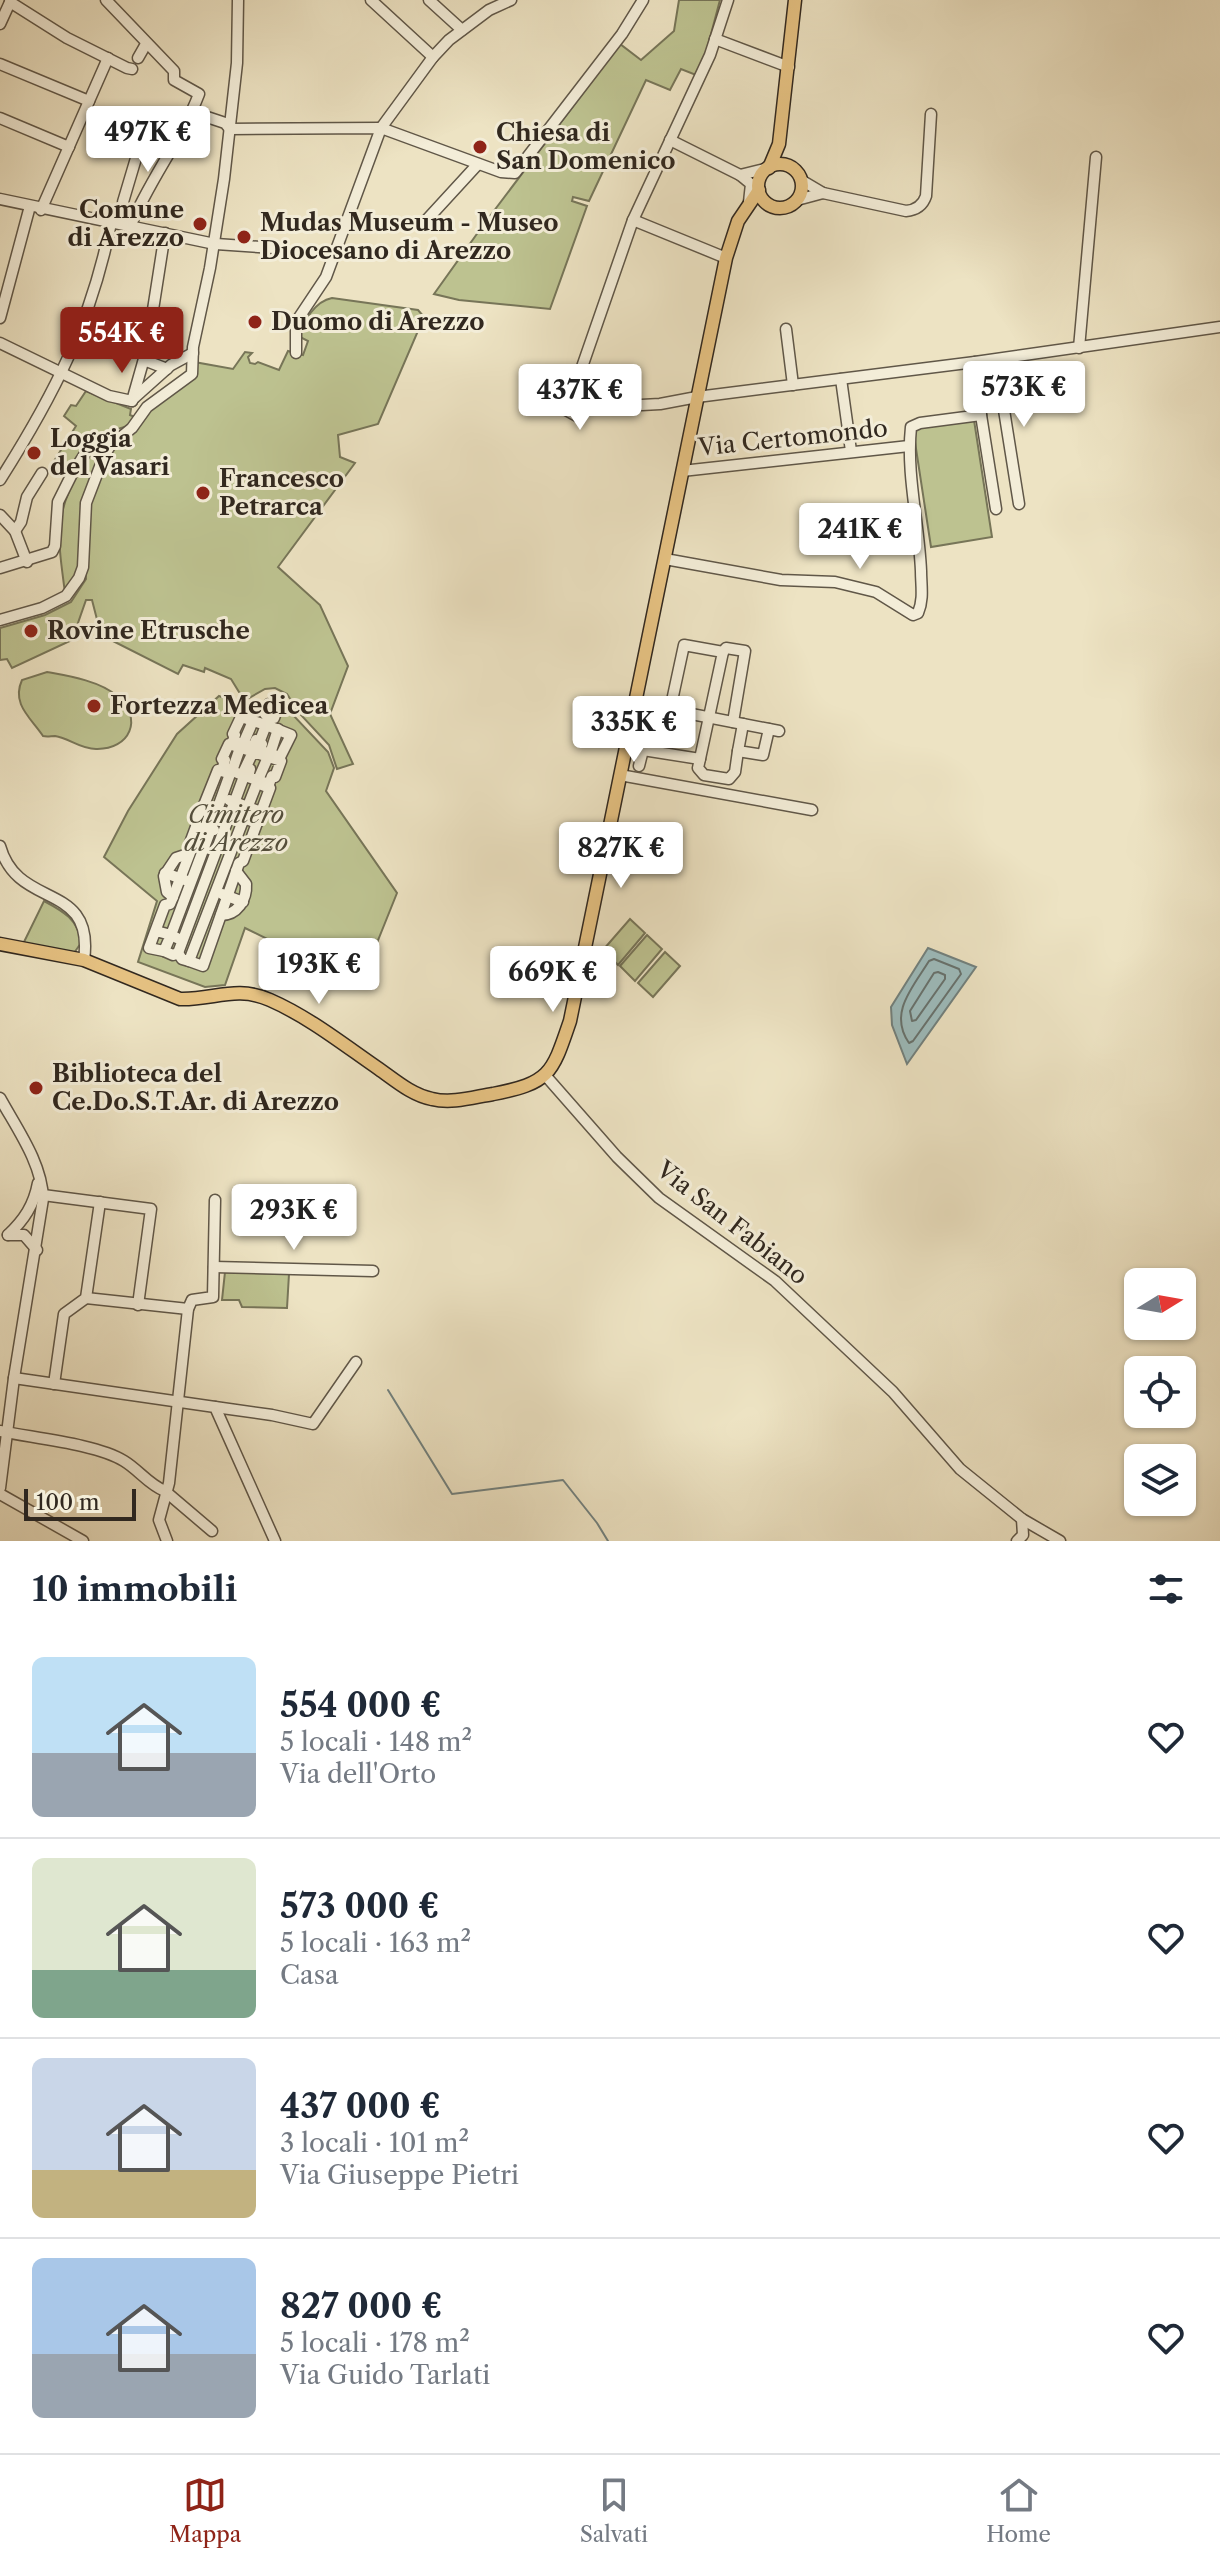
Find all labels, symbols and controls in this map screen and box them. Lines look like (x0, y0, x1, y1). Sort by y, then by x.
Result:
pin: 497K € (83, 106, 213, 174)
text: 497K € (104, 116, 192, 148)
place label: Chiesa di San Domenico (496, 118, 675, 175)
marker: Chiesa di San Domenico (471, 138, 489, 156)
place label: Comune di Arezzo (68, 195, 184, 252)
place label: Mudas Museum - Museo Diocesano di Arezzo (260, 208, 558, 265)
marker: Comune di Arezzo (191, 215, 209, 233)
marker: Mudas Museum - Museo Diocesano di Arezzo (235, 228, 253, 246)
pin: 554K € (57, 307, 187, 375)
place label: Duomo di Arezzo (271, 307, 485, 336)
marker: Duomo di Arezzo (246, 313, 264, 331)
text: 554K € (78, 317, 166, 349)
pin: 573K € (959, 361, 1089, 429)
pin: 437K € (515, 364, 645, 432)
text: 573K € (981, 371, 1067, 403)
text: 437K € (537, 374, 623, 406)
street label: Via Certomondo (696, 413, 889, 462)
place label: Loggia del Vasari (50, 424, 170, 481)
marker: Loggia del Vasari (25, 444, 43, 462)
place label: Francesco Petrarca (219, 464, 344, 521)
marker: Francesco Petrarca (194, 484, 212, 502)
pin: 241K € (795, 503, 925, 571)
text: 241K € (817, 513, 903, 545)
place label: Rovine Etrusche (47, 616, 250, 645)
marker: Rovine Etrusche (22, 622, 40, 640)
place label: Fortezza Medicea (110, 691, 329, 720)
pin: 335K € (569, 696, 699, 764)
marker: Fortezza Medicea (85, 697, 103, 715)
text: 335K € (591, 706, 677, 738)
park label: Cimitero di Arezzo (184, 800, 288, 857)
pin: 827K € (556, 822, 686, 890)
text: 827K € (577, 832, 665, 864)
pin: 193K € (254, 938, 384, 1006)
pin: 669K € (488, 946, 618, 1014)
text: 193K € (276, 948, 362, 980)
text: 669K € (508, 956, 598, 988)
place label: Biblioteca del Ce.Do.S.T.Ar. di Arezzo (52, 1059, 339, 1116)
marker: Biblioteca del Ce.Do.S.T.Ar. di Arezzo (27, 1079, 45, 1097)
street label: Via San Fabiano (650, 1154, 813, 1290)
pin: 293K € (229, 1184, 359, 1252)
text: 293K € (250, 1194, 338, 1226)
north arrow (1124, 1268, 1196, 1340)
map controls (1124, 1268, 1196, 1516)
button: locate (1124, 1356, 1196, 1428)
button: layers (1124, 1444, 1196, 1516)
scale bar (24, 1485, 136, 1521)
text: 100 m (36, 1489, 99, 1516)
icon: filters (1144, 1567, 1188, 1611)
text: 10 immobili (32, 1568, 237, 1610)
text: 554 000 € (280, 1684, 441, 1726)
icon: home (96, 1689, 192, 1785)
icon: heart (1144, 1715, 1188, 1759)
text: 5 locali · 148 m² (280, 1726, 472, 1758)
text: Via dell'Orto (280, 1758, 436, 1790)
text: 573 000 € (280, 1885, 439, 1927)
icon: home (96, 1890, 192, 1986)
icon: heart (1144, 1916, 1188, 1960)
text: 5 locali · 163 m² (280, 1927, 471, 1959)
text: Casa (280, 1959, 339, 1991)
text: 437 000 € (280, 2085, 441, 2127)
icon: home (96, 2090, 192, 2186)
icon: heart (1144, 2116, 1188, 2160)
text: 3 locali · 101 m² (280, 2127, 469, 2159)
text: Via Giuseppe Pietri (280, 2159, 519, 2191)
text: 827 000 € (280, 2285, 442, 2327)
icon: home (96, 2290, 192, 2386)
icon: heart (1144, 2316, 1188, 2360)
text: 5 locali · 178 m² (280, 2327, 470, 2359)
text: Via Guido Tarlati (280, 2359, 490, 2391)
tab: Mappa (169, 2473, 241, 2548)
tab: Salvati (580, 2473, 648, 2548)
tab: Home (986, 2473, 1051, 2548)

